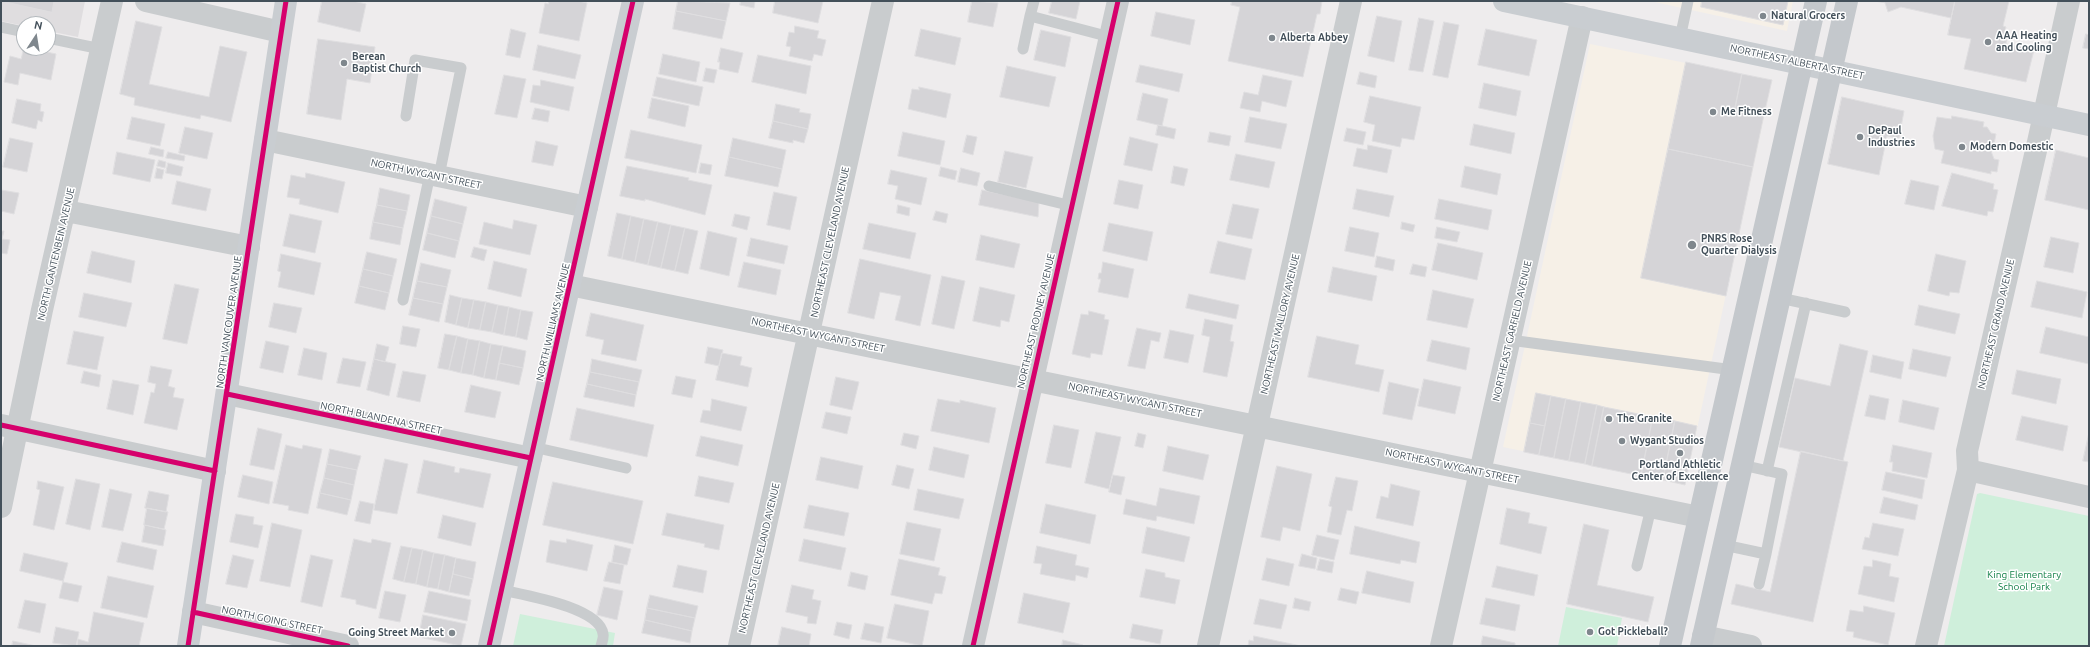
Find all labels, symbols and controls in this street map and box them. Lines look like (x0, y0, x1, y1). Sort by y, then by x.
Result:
place label: Natural Grocers (1771, 10, 1845, 22)
marker: Natural Grocers (1758, 11, 1768, 21)
north arrow (16, 16, 56, 56)
text: N (33, 19, 44, 32)
place label: AAA Heating and Cooling (1996, 30, 2057, 54)
place label: Alberta Abbey (1280, 32, 1348, 44)
marker: Alberta Abbey (1267, 33, 1277, 43)
marker: AAA Heating and Cooling (1983, 37, 1993, 47)
street label: NORTHEAST ALBERTA STREET (1729, 42, 1865, 82)
place label: Berean Baptist Church (352, 51, 421, 74)
marker: Berean Baptist Church (339, 58, 349, 68)
place label: Me Fitness (1721, 106, 1772, 118)
marker: Me Fitness (1708, 107, 1718, 117)
place label: DePaul Industries (1868, 125, 1915, 148)
marker: DePaul Industries (1855, 132, 1865, 142)
place label: Modern Domestic (1970, 141, 2053, 153)
marker: Modern Domestic (1957, 142, 1967, 152)
street label: NORTH WYGANT STREET (370, 156, 482, 192)
street label: NORTHEAST CLEVELAND AVENUE (808, 166, 852, 318)
street label: NORTH GANTENBEIN AVENUE (35, 186, 77, 322)
place label: PNRS Rose Quarter Dialysis (1701, 233, 1777, 256)
marker: PNRS Rose Quarter Dialysis (1686, 239, 1698, 251)
street label: NORTHEAST RODNEY AVENUE (1015, 252, 1057, 390)
street label: NORTHEAST MALLORY AVENUE (1258, 253, 1302, 395)
street label: NORTH VANCOUVER AVENUE (214, 255, 244, 389)
street label: NORTHEAST GRAND AVENUE (1975, 258, 2017, 390)
street label: NORTHEAST GARFIELD AVENUE (1490, 260, 1534, 402)
street label: NORTH WILLIAMS AVENUE (534, 262, 572, 382)
street label: NORTHEAST WYGANT STREET (750, 315, 886, 355)
street label: NORTHEAST WYGANT STREET (1067, 380, 1203, 420)
street label: NORTH BLANDENA STREET (319, 399, 443, 437)
place label: The Granite (1617, 413, 1672, 425)
marker: The Granite (1604, 414, 1614, 424)
place label: Wygant Studios (1630, 435, 1704, 447)
marker: Wygant Studios (1617, 436, 1627, 446)
street label: NORTHEAST WYGANT STREET (1384, 446, 1520, 486)
marker: Portland Athletic Center of Excellence (1675, 448, 1685, 458)
place label: Portland Athletic Center of Excellence (1632, 459, 1728, 482)
street label: NORTHEAST CLEVELAND AVENUE (736, 482, 782, 634)
park label: King Elementary School Park (1987, 569, 2061, 592)
street label: NORTH GOING STREET (220, 603, 324, 637)
place label: Got Pickleball? (1598, 626, 1668, 638)
place label: Going Street Market (348, 627, 444, 639)
marker: Got Pickleball? (1585, 627, 1595, 637)
marker: Going Street Market (447, 628, 457, 638)

